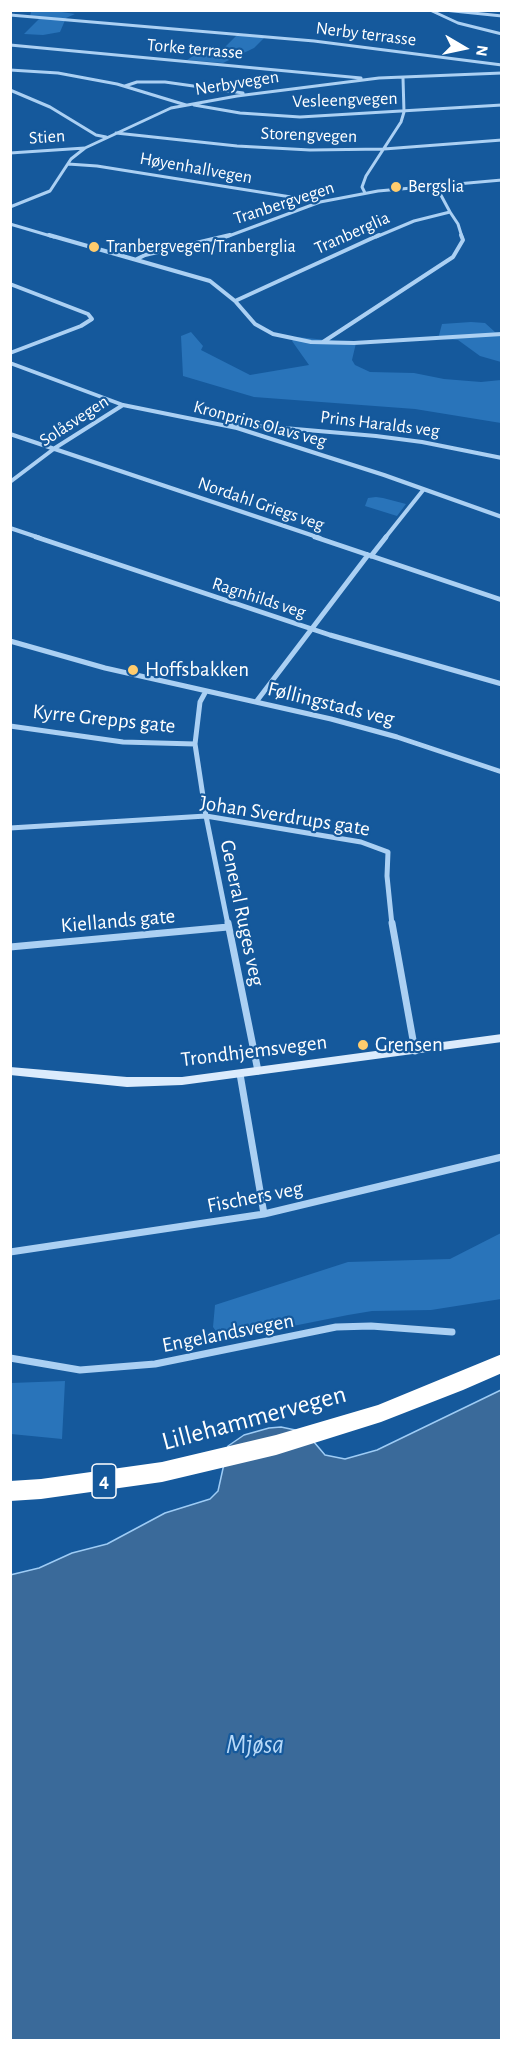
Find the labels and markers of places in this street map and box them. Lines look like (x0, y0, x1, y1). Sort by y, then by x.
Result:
place label: Bergslia (408, 176, 464, 198)
marker: Bergslia (389, 180, 403, 194)
place label: Tranbergvegen/Tranberglia (106, 236, 296, 258)
marker: Tranbergvegen/Tranberglia (87, 240, 101, 254)
place label: Hoffsbakken (145, 657, 249, 683)
marker: Hoffsbakken (126, 663, 140, 677)
place label: Grensen (375, 1032, 443, 1058)
marker: Grensen (356, 1038, 370, 1052)

